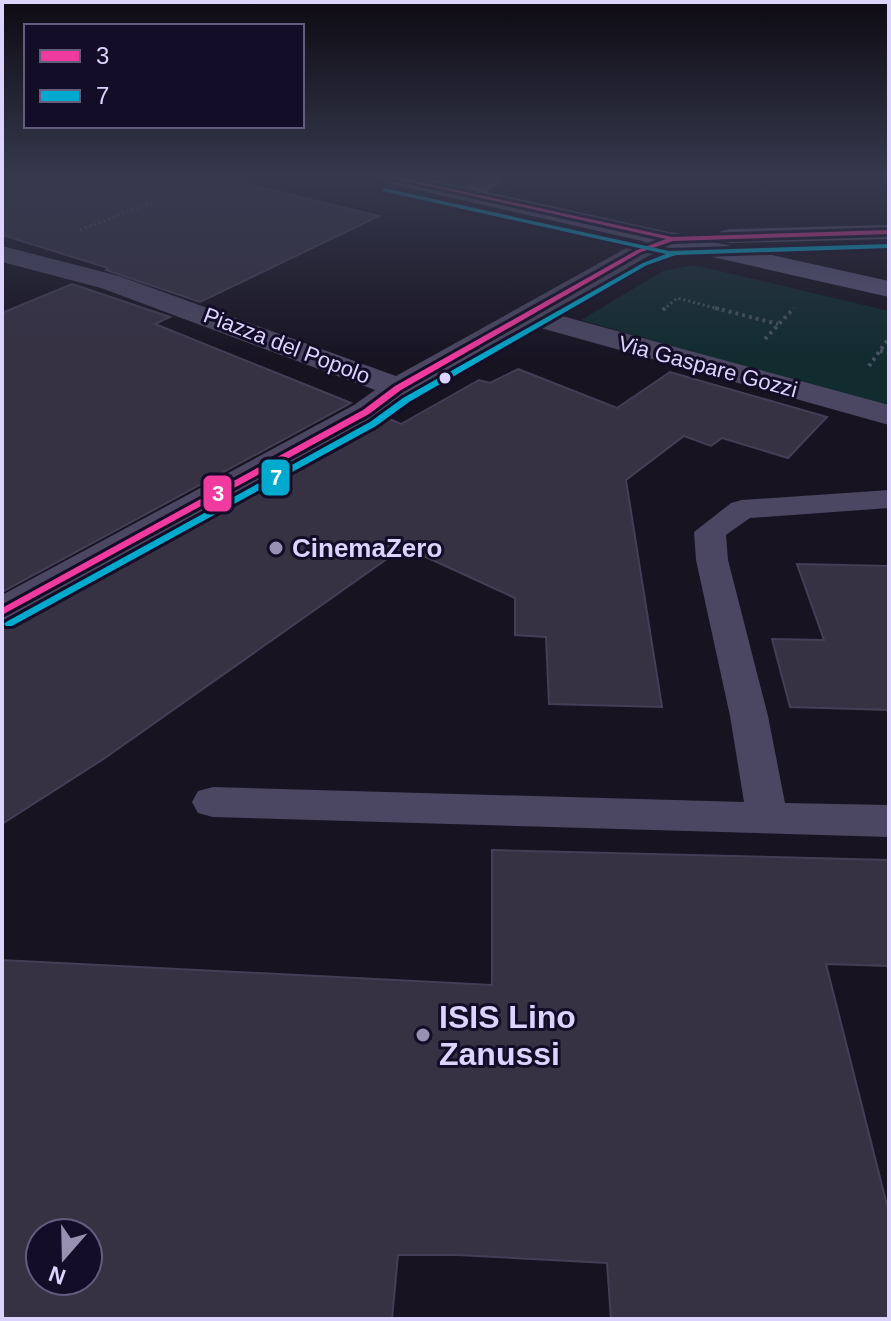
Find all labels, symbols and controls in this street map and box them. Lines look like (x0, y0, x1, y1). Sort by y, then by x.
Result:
legend (24, 24, 304, 128)
text: 3 (96, 42, 109, 69)
text: 7 (96, 82, 109, 109)
street label: Piazza del Popolo (200, 302, 374, 389)
street label: Via Gaspare Gozzi (616, 331, 800, 402)
unlabelled marker (437, 370, 453, 386)
line badge: 7 (260, 458, 291, 497)
text: 7 (270, 465, 282, 490)
line badge: 3 (202, 474, 233, 513)
text: 3 (212, 481, 224, 506)
place label: CinemaZero (292, 533, 442, 563)
marker: CinemaZero (267, 539, 285, 557)
place label: ISIS Lino Zanussi (439, 999, 576, 1072)
marker: ISIS Lino Zanussi (414, 1026, 432, 1044)
north arrow (24, 1217, 104, 1297)
text: N (46, 1261, 69, 1290)

